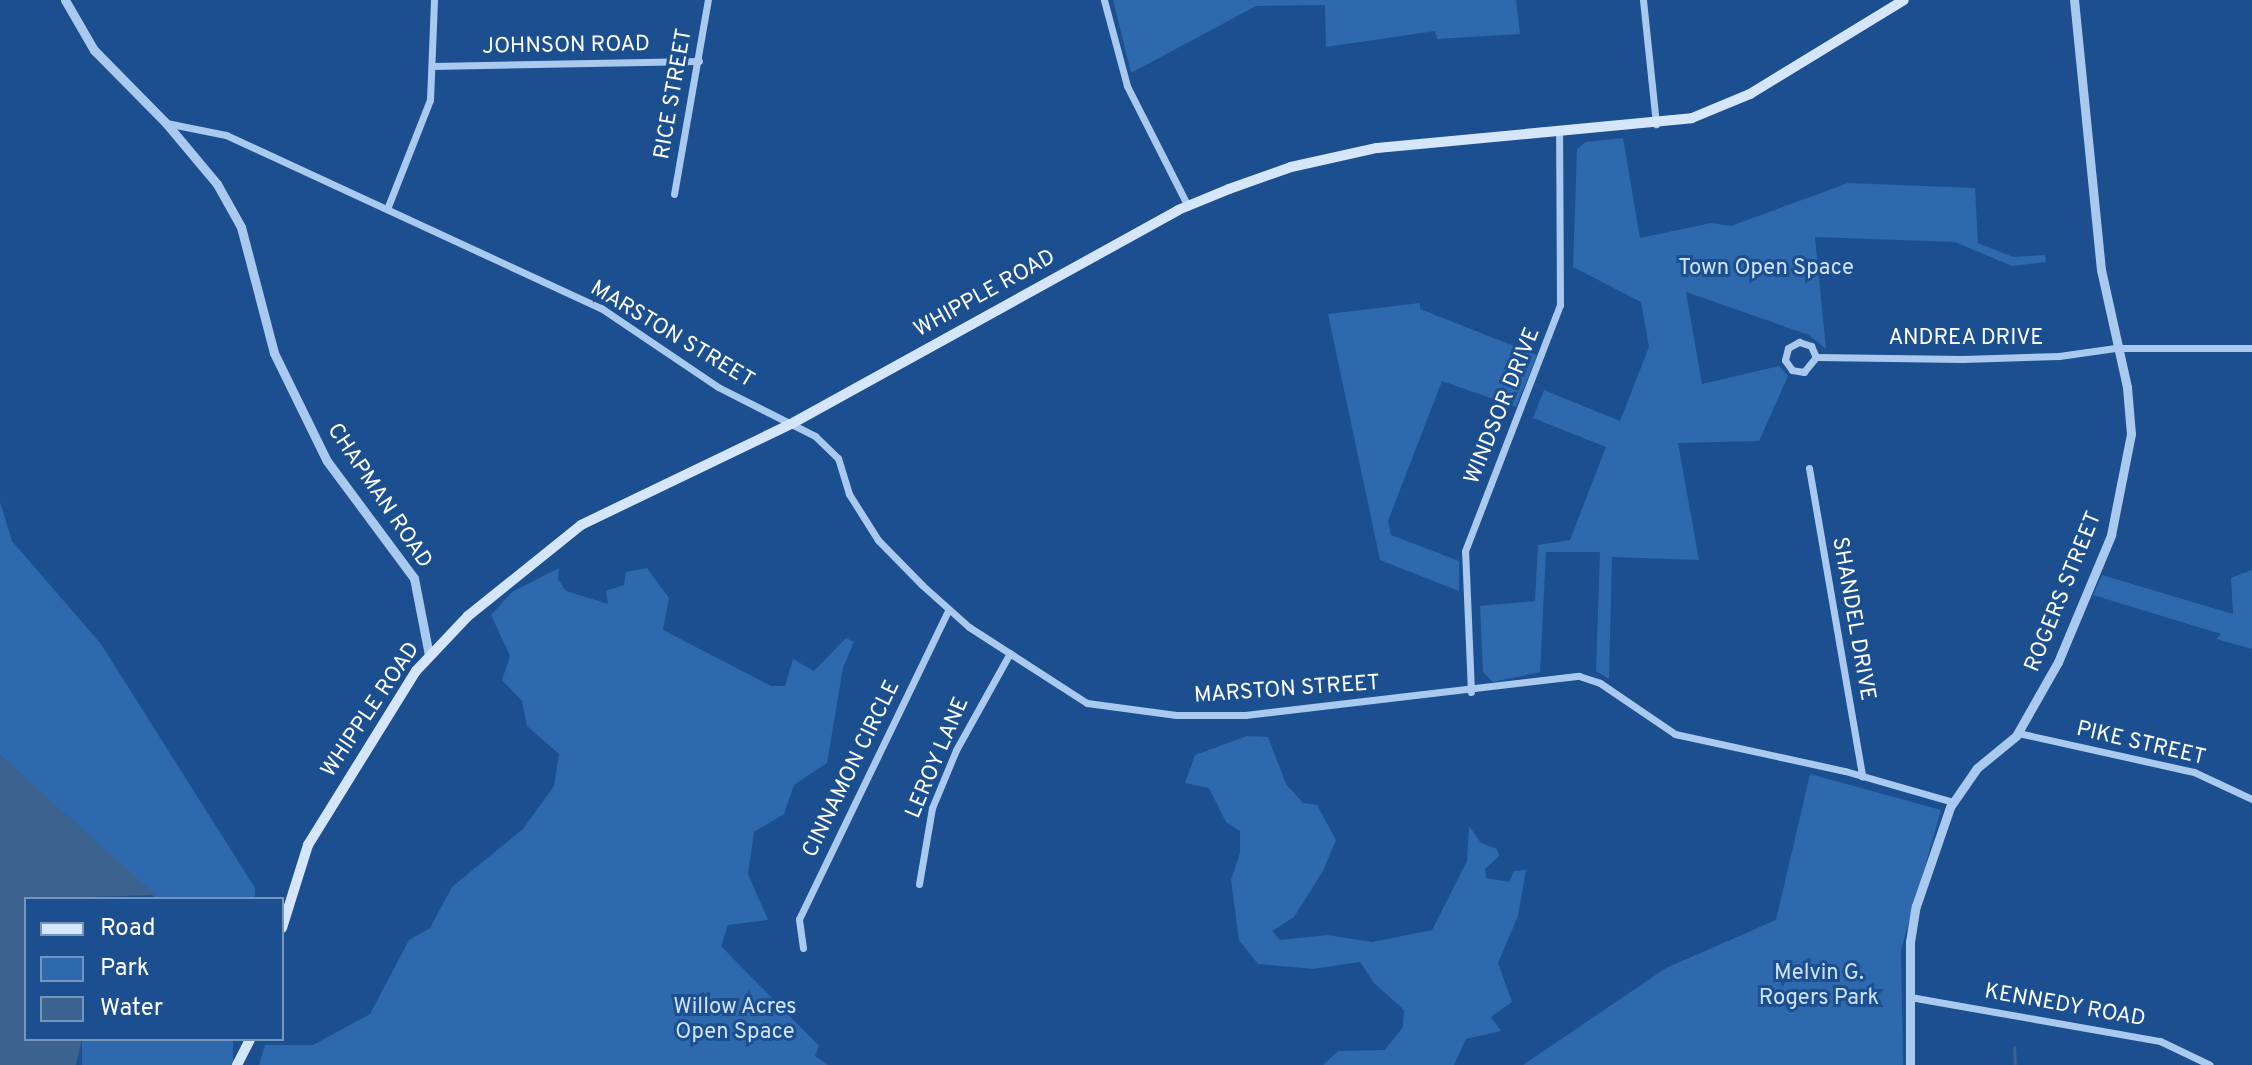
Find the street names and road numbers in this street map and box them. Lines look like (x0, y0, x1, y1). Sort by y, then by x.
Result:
street label: RICE STREET (650, 27, 698, 161)
street label: JOHNSON ROAD (482, 31, 650, 61)
street label: WHIPPLE ROAD (910, 244, 1060, 344)
street label: MARSTON STREET (585, 276, 759, 394)
street label: WINDSOR DRIVE (1460, 324, 1546, 488)
street label: ANDREA DRIVE (1888, 326, 2044, 352)
street label: CHAPMAN ROAD (321, 419, 437, 573)
street label: ROGERS STREET (2020, 508, 2108, 676)
street label: SHANDEL DRIVE (1826, 535, 1880, 703)
street label: WHIPPLE ROAD (316, 637, 426, 783)
street label: MARSTON STREET (1193, 670, 1381, 710)
street label: CINNAMON CIRCLE (798, 676, 906, 862)
street label: LEROY LANE (900, 693, 976, 823)
street label: PIKE STREET (2074, 716, 2208, 772)
street label: KENNEDY ROAD (1982, 979, 2148, 1033)

